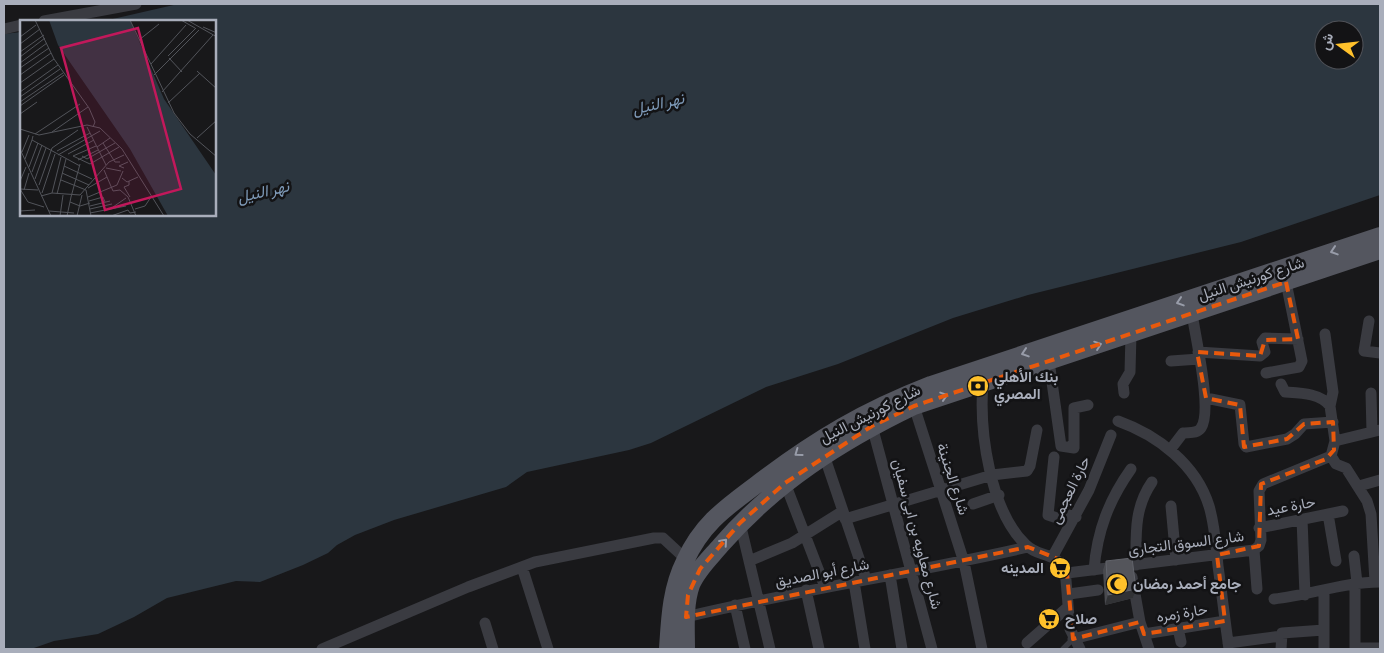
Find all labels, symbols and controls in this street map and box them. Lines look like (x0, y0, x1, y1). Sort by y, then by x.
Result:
inset map (20, 20, 216, 216)
north arrow (1314, 20, 1364, 70)
text: ش (1316, 31, 1339, 53)
water label: نهر النيل (630, 87, 688, 121)
water label: نهر النيل (235, 175, 293, 209)
one-way arrow (1330, 246, 1339, 256)
street label: شارع كورنيش النيل (1195, 252, 1307, 307)
one-way arrow (1176, 297, 1184, 307)
one-way arrow (1093, 341, 1102, 351)
one-way arrow (1022, 348, 1030, 358)
place label: بنك الأهلي المصري (994, 367, 1058, 407)
bank icon: بنك الأهلي المصري (966, 374, 990, 398)
street label: شارع كورنيش النيل (816, 380, 924, 449)
one-way arrow (939, 392, 948, 402)
street label: شارع الجنينة (931, 440, 974, 518)
one-way arrow (795, 448, 804, 456)
street label: حارة العجمى (1045, 453, 1096, 528)
street label: شارع معاويه بن ابى سفيان (886, 457, 947, 612)
street label: حارة عيد (1265, 491, 1317, 521)
street label: شارع السوق التجارى (1127, 526, 1245, 561)
one-way arrow (718, 539, 727, 548)
street label: شارع أبو الصديق (773, 554, 871, 593)
supermarket icon: المدينه (1048, 556, 1072, 580)
place label: المدينه (1001, 558, 1044, 579)
mosque icon: جامع أحمد رمضان (1105, 572, 1129, 596)
place label: جامع أحمد رمضان (1133, 574, 1241, 595)
street label: حارة زمره (1155, 599, 1209, 628)
supermarket icon: صلاح (1037, 607, 1061, 631)
place label: صلاح (1065, 609, 1098, 630)

